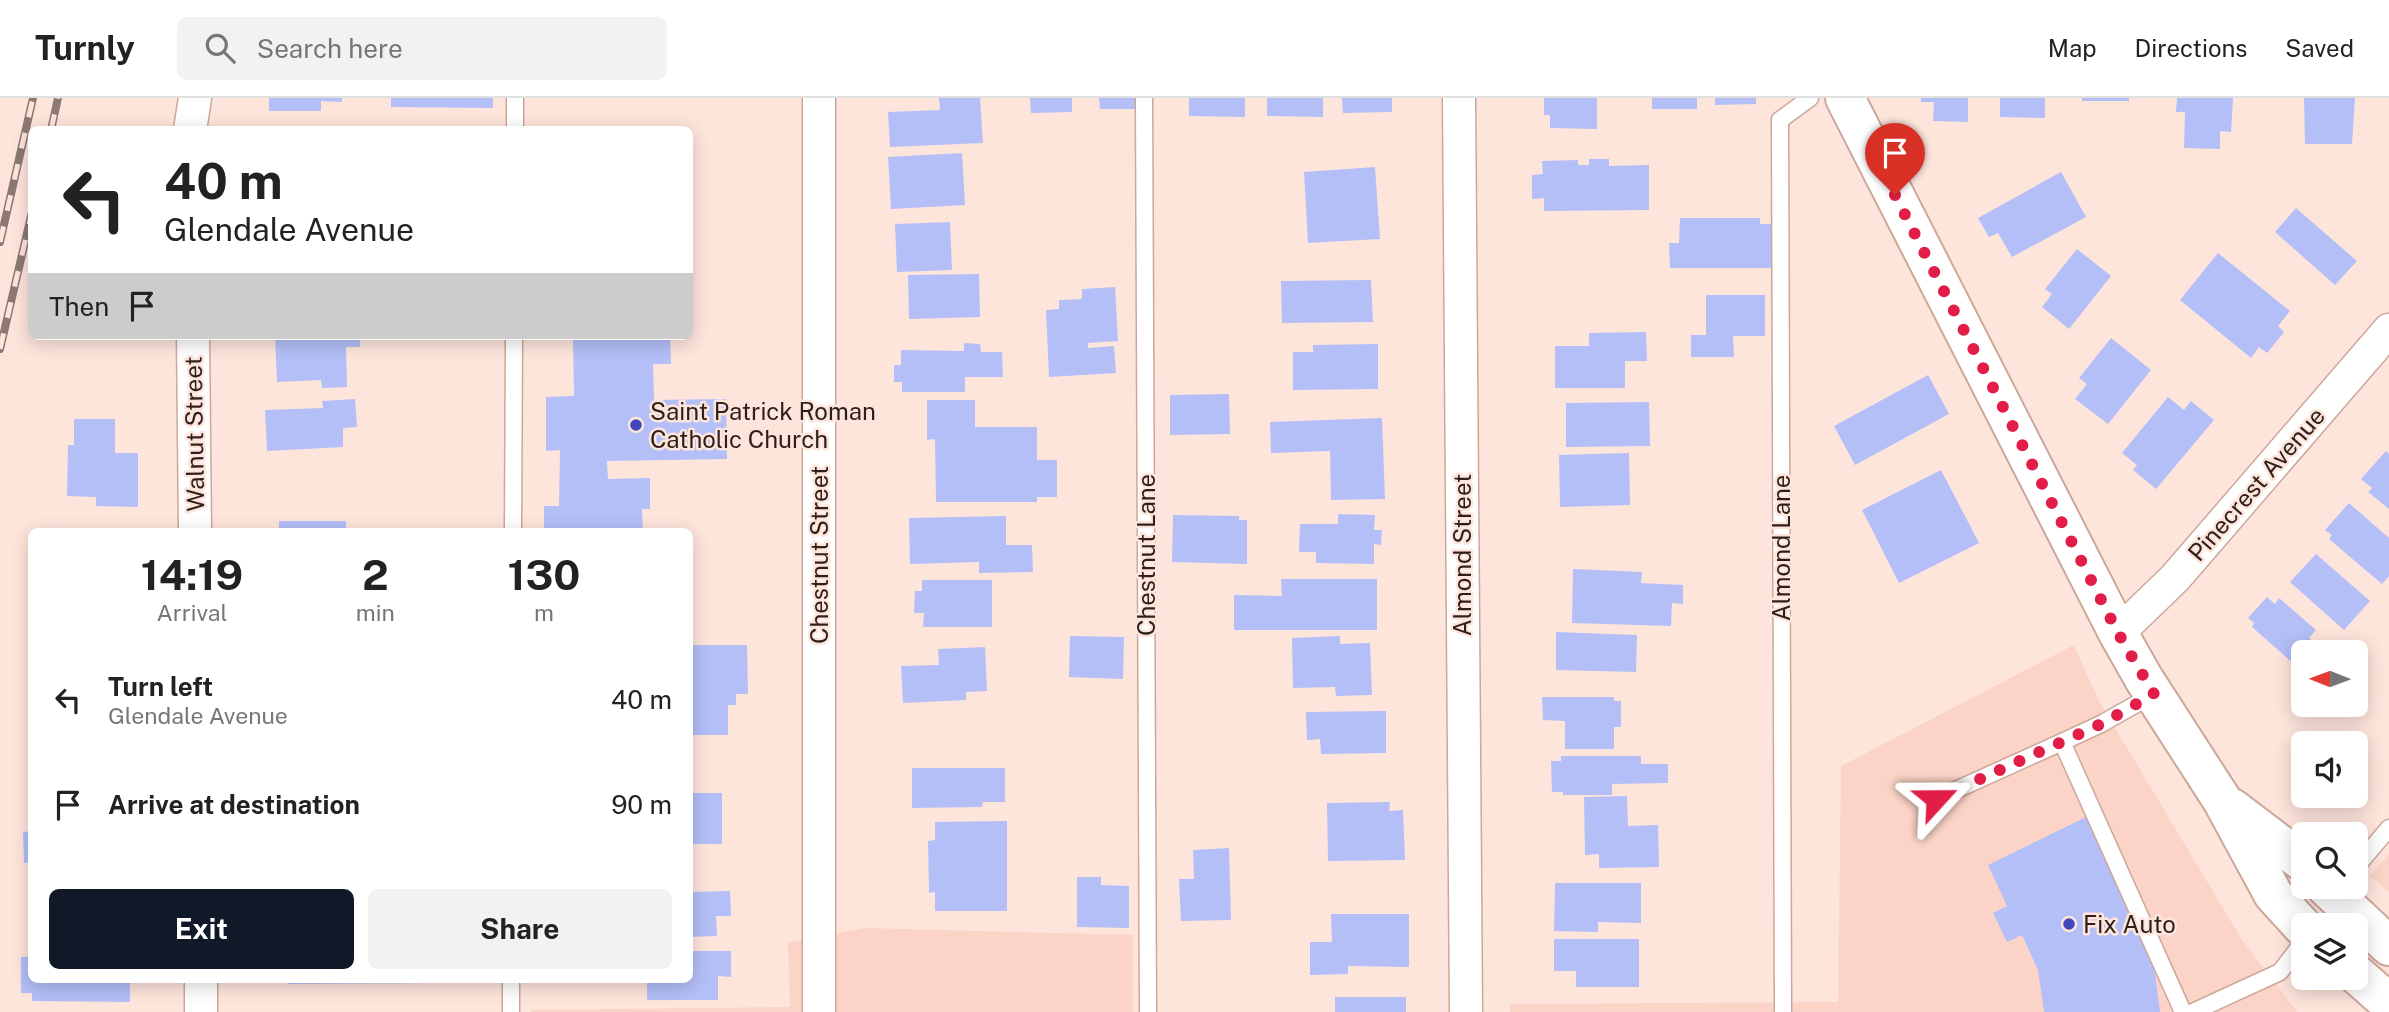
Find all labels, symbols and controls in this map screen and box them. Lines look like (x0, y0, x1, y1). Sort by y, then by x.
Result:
search box (177, 17, 667, 80)
text: Turnly (35, 29, 135, 67)
icon: search (201, 29, 239, 67)
text: Search here (257, 33, 403, 64)
text: Map (2048, 34, 2097, 62)
text: Directions (2135, 34, 2247, 62)
text: Saved (2285, 34, 2354, 62)
pin (1865, 123, 1925, 195)
icon: arrive (1876, 134, 1914, 172)
text: 40 m (164, 152, 283, 210)
icon: left (49, 154, 140, 245)
text: Glendale Avenue (164, 211, 414, 248)
icon: arrive (123, 287, 161, 325)
text: Then (49, 291, 109, 322)
street label: Walnut Street (179, 356, 209, 512)
place label: Saint Patrick Roman Catholic Church (650, 397, 876, 453)
street label: Pinecrest Avenue (2182, 402, 2330, 566)
marker: Saint Patrick Roman Catholic Church (628, 417, 644, 433)
street label: Chestnut Street (805, 466, 833, 644)
street label: Chestnut Lane (1132, 474, 1160, 636)
street label: Almond Street (1448, 474, 1476, 636)
street label: Almond Lane (1767, 475, 1795, 621)
text: 14:19 (141, 550, 243, 599)
text: 2 (362, 550, 389, 599)
text: 130 (508, 550, 580, 599)
text: Arrival (156, 599, 227, 626)
text: min (356, 599, 395, 626)
text: m (534, 599, 554, 626)
north arrow (2291, 640, 2368, 718)
map controls (2291, 640, 2368, 990)
text: Turn left (108, 671, 213, 702)
icon: left (49, 681, 87, 719)
text: 40 m (611, 684, 672, 715)
text: Glendale Avenue (108, 702, 288, 729)
button: sound (2291, 731, 2368, 808)
position arrow (1899, 762, 1973, 836)
icon: arrive (49, 786, 87, 824)
text: Arrive at destination (108, 789, 360, 820)
text: 90 m (611, 789, 672, 820)
button: search (2291, 822, 2368, 899)
button: Exit (49, 889, 354, 969)
button: Share (368, 889, 672, 969)
place label: Fix Auto (2083, 910, 2176, 938)
button: layers (2291, 913, 2368, 990)
marker: Fix Auto (2061, 916, 2077, 932)

